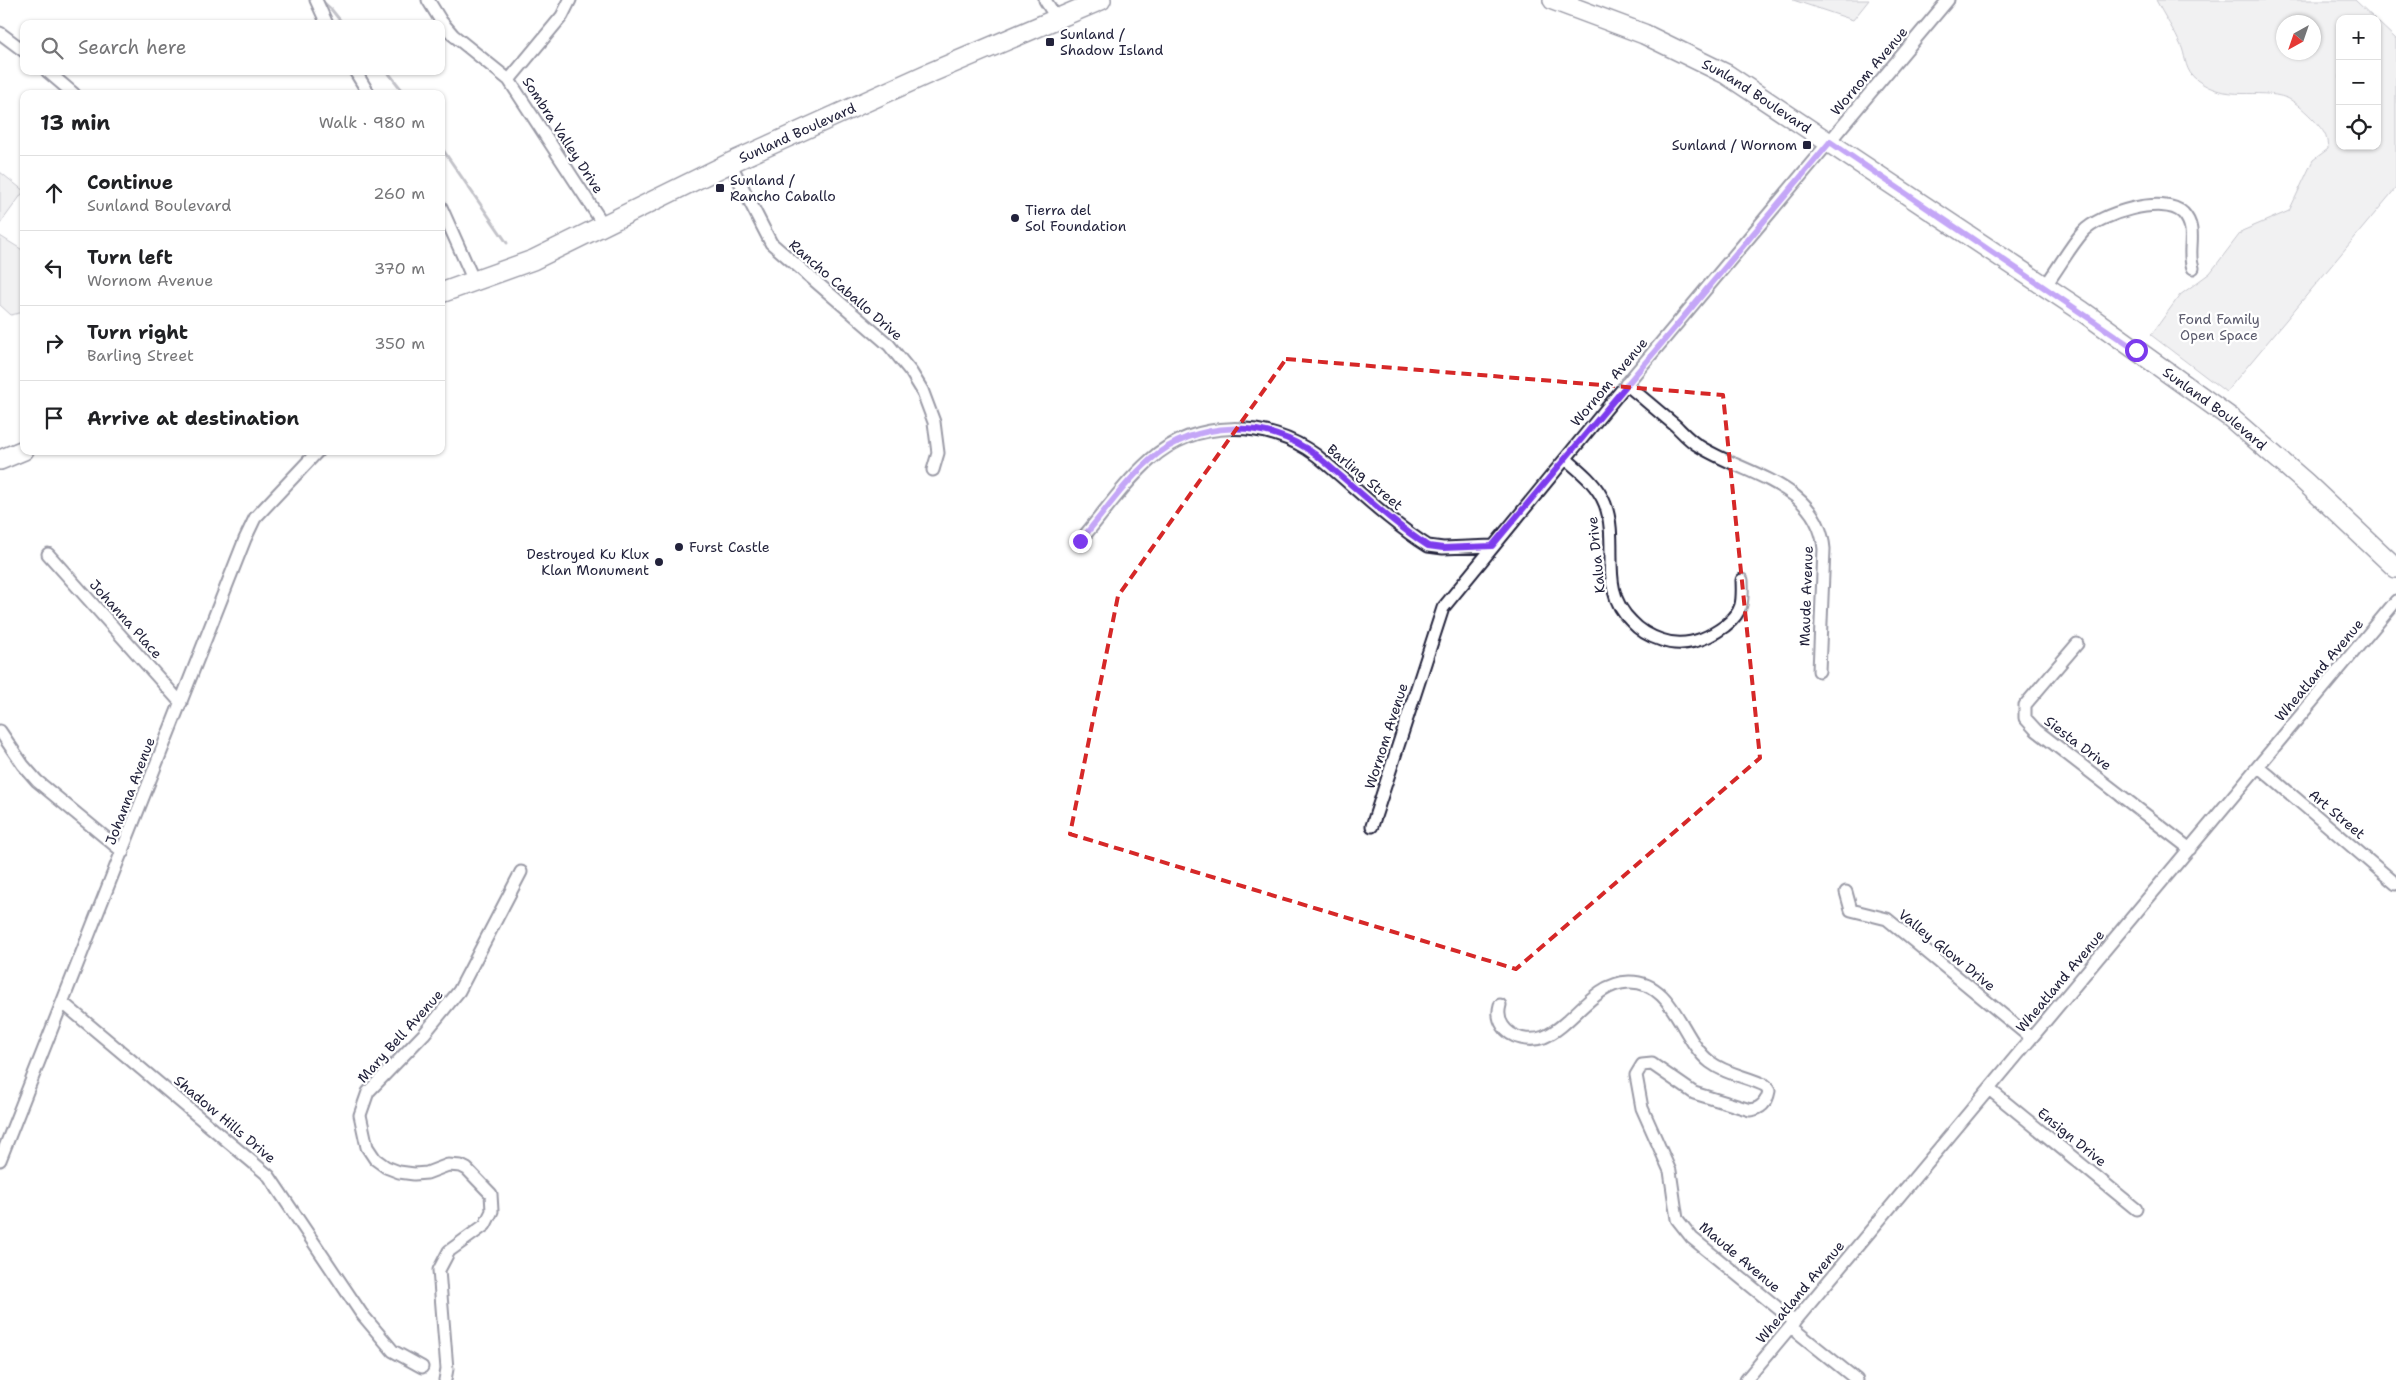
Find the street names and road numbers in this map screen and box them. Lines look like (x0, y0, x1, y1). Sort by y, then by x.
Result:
street label: Wornom Avenue (1827, 23, 1911, 119)
street label: Sunland Boulevard (1699, 55, 1815, 137)
street label: Sombra Valley Drive (519, 73, 607, 197)
street label: Sunland Boulevard (736, 98, 859, 167)
street label: Rancho Caballo Drive (785, 236, 907, 344)
street label: Wornom Avenue (1567, 334, 1651, 430)
street label: Sunland Boulevard (2159, 363, 2271, 454)
street label: Barling Street (1323, 440, 1407, 514)
street label: Kalua Drive (1583, 516, 1609, 594)
street label: Maude Avenue (1795, 545, 1817, 647)
street label: Johanna Place (86, 576, 166, 662)
street label: Wheatland Avenue (2271, 615, 2367, 725)
street label: Wornom Avenue (1360, 681, 1412, 791)
street label: Siesta Drive (2041, 712, 2115, 774)
street label: Johanna Avenue (101, 735, 159, 847)
street label: Art Street (2305, 785, 2369, 843)
street label: Valley Glow Drive (1895, 905, 1999, 995)
street label: Wheatland Avenue (2012, 926, 2108, 1036)
street label: Mary Bell Avenue (353, 986, 447, 1086)
street label: Shadow Hills Drive (170, 1071, 280, 1167)
street label: Ensign Drive (2034, 1104, 2110, 1170)
street label: Maude Avenue (1696, 1218, 1784, 1296)
street label: Wheatland Avenue (1752, 1237, 1848, 1347)

